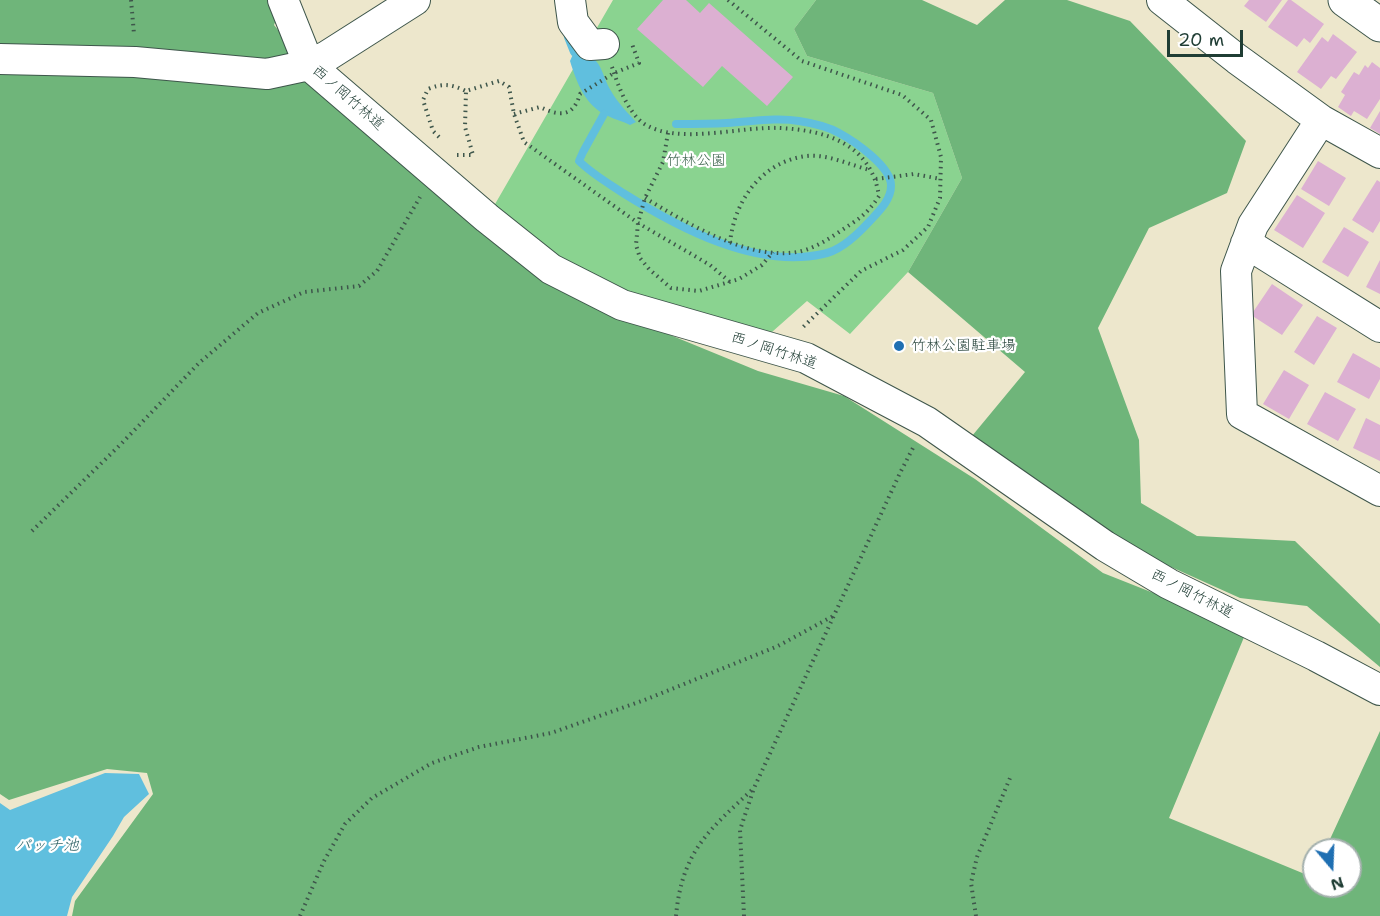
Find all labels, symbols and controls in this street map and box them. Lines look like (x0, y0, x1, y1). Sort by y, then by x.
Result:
scale bar (1170, 18, 1246, 56)
text: 20 m (1178, 28, 1224, 52)
street label: 西ノ岡竹林道 (308, 62, 388, 134)
park label: 竹林公園 (666, 152, 726, 170)
street label: 西ノ岡竹林道 (728, 329, 820, 373)
place label: 竹林公園駐車場 (911, 337, 1016, 355)
marker: 竹林公園駐車場 (892, 339, 906, 353)
street label: 西ノ岡竹林道 (1148, 566, 1236, 622)
water label: パッチ池 (15, 836, 79, 856)
north arrow (1302, 838, 1362, 898)
text: N (1328, 872, 1347, 896)

